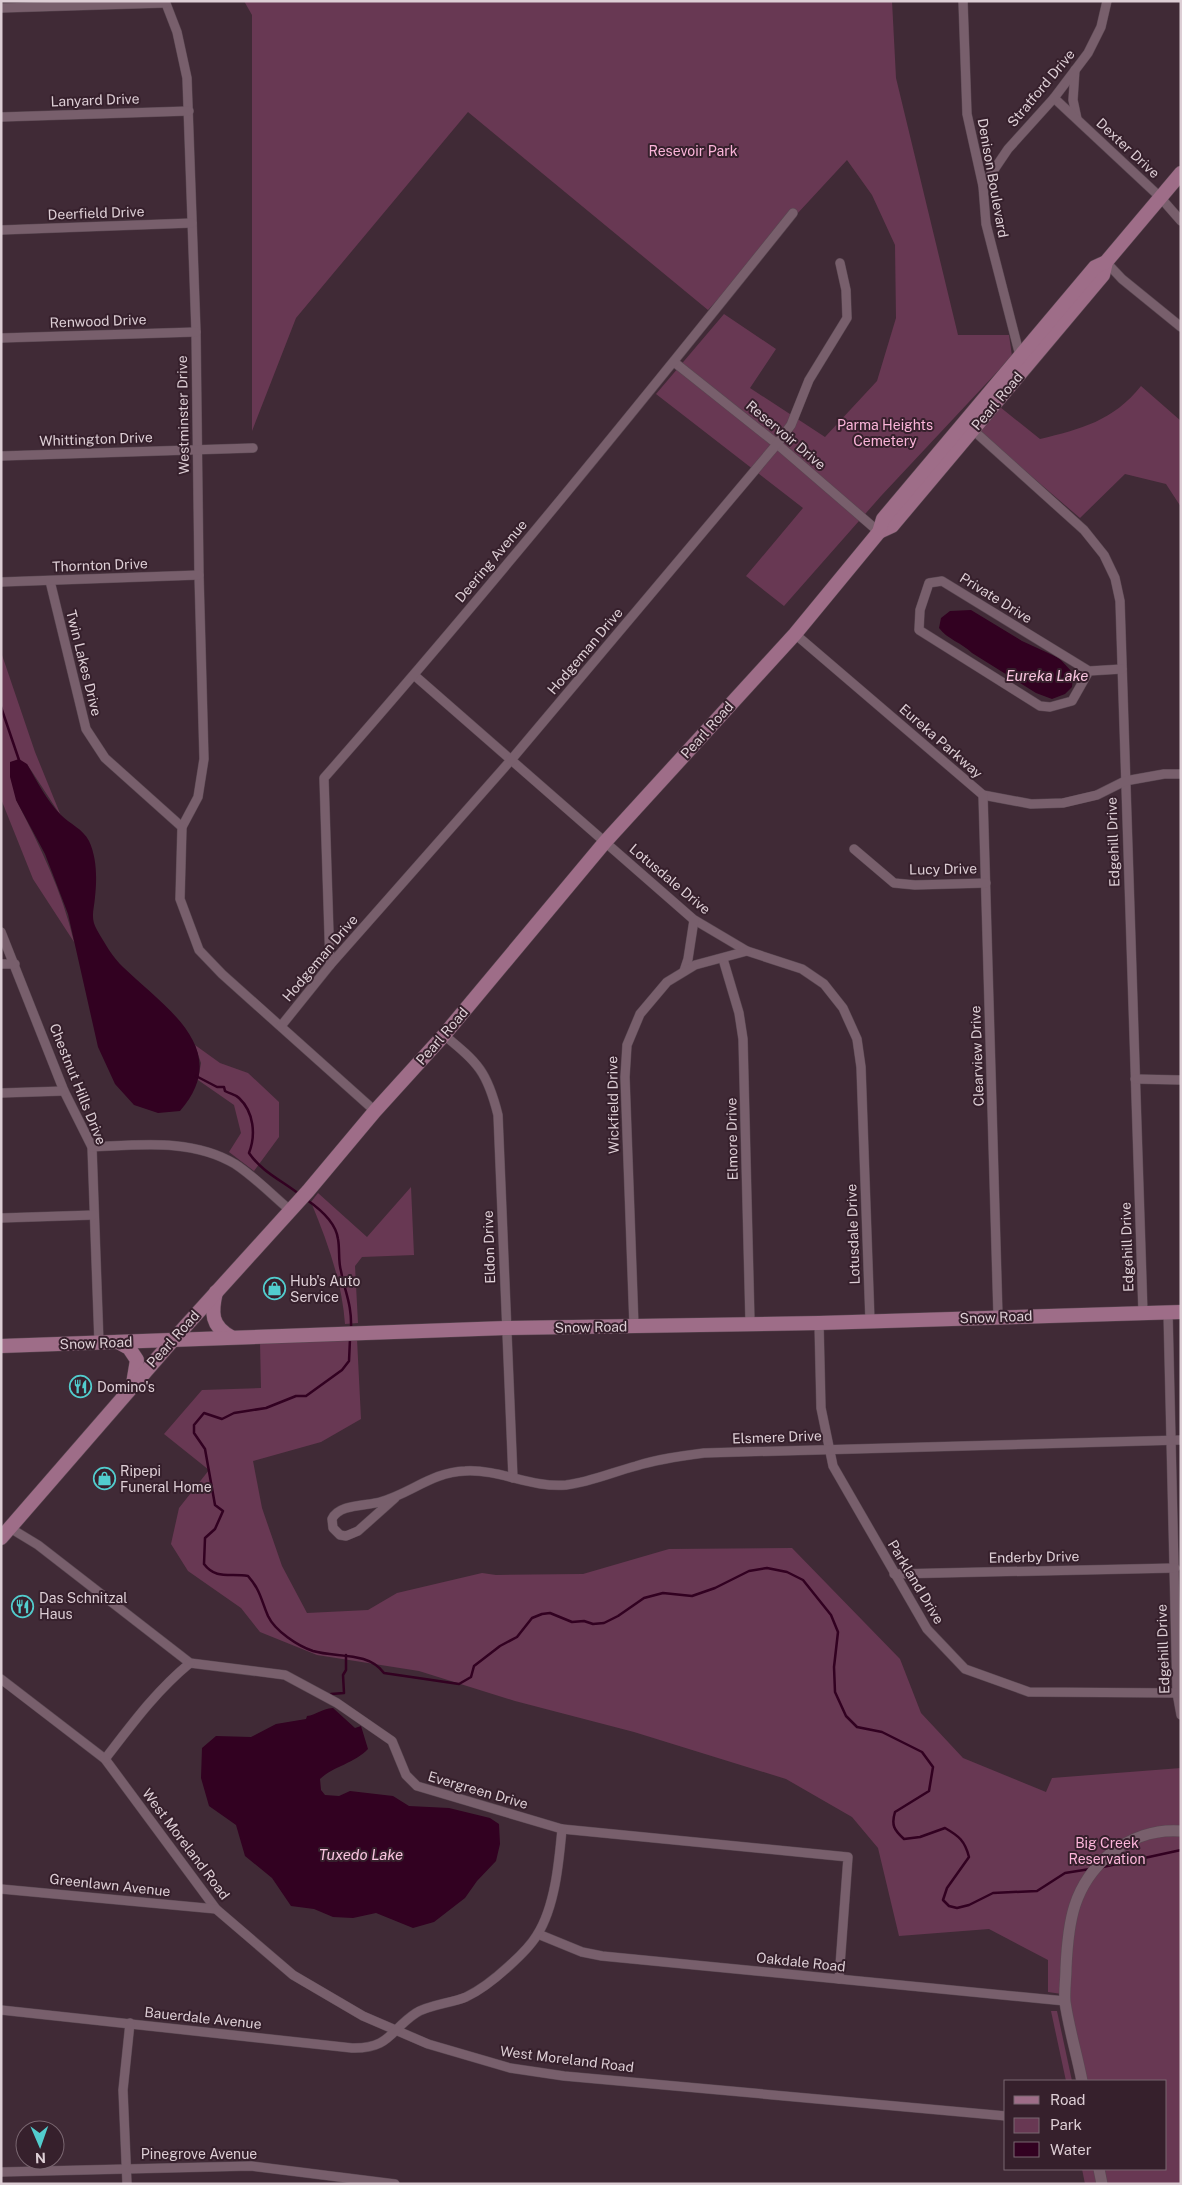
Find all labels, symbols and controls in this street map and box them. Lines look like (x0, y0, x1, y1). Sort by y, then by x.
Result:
street label: Stratford Drive (1004, 46, 1078, 130)
street label: Lanyard Drive (50, 90, 140, 110)
street label: Dexter Drive (1093, 115, 1163, 181)
street label: Denison Boulevard (975, 117, 1011, 239)
park label: Resevoir Park (648, 143, 738, 159)
street label: Deerfield Drive (47, 203, 145, 223)
street label: Renwood Drive (49, 311, 147, 331)
street label: Westminster Drive (174, 355, 192, 475)
street label: Pearl Road (968, 369, 1026, 433)
street label: Reservoir Drive (743, 397, 829, 473)
park label: Parma Heights Cemetery (837, 417, 933, 449)
street label: Whittington Drive (39, 429, 153, 449)
street label: Deering Avenue (452, 516, 530, 606)
street label: Thornton Drive (52, 555, 148, 575)
street label: Private Drive (957, 569, 1035, 627)
street label: Hodgeman Drive (544, 604, 626, 698)
street label: Twin Lakes Drive (63, 608, 105, 718)
water label: Eureka Lake (1006, 667, 1088, 684)
street label: Pearl Road (677, 698, 737, 762)
street label: Eureka Parkway (896, 701, 986, 782)
street label: Edgehill Drive (1103, 797, 1123, 887)
street label: Lotusdale Drive (626, 841, 714, 918)
street label: Lucy Drive (909, 860, 977, 878)
street label: Hodgeman Drive (279, 911, 361, 1005)
street label: Pearl Road (413, 1004, 471, 1068)
street label: Clearview Drive (967, 1005, 987, 1107)
street label: Chestnut Hills Drive (46, 1021, 110, 1147)
street label: Wickfield Drive (604, 1056, 622, 1154)
street label: Elmore Drive (723, 1097, 741, 1181)
street label: Lotusdale Drive (843, 1183, 863, 1285)
street label: Edgehill Drive (1117, 1202, 1137, 1292)
street label: Eldon Drive (480, 1210, 498, 1284)
place label: Hub's Auto Service (290, 1273, 360, 1305)
shop icon: Hub's Auto Service (262, 1277, 286, 1301)
street label: Pearl Road (143, 1307, 203, 1371)
street label: Snow Road (959, 1308, 1033, 1326)
street label: Snow Road (555, 1318, 627, 1336)
street label: Snow Road (59, 1334, 133, 1352)
restaurant icon: Domino's (69, 1375, 93, 1399)
place label: Domino's (97, 1379, 155, 1395)
street label: Elsmere Drive (732, 1427, 822, 1447)
place label: Ripepi Funeral Home (120, 1463, 212, 1495)
shop icon: Ripepi Funeral Home (92, 1467, 116, 1491)
street label: Parkland Drive (885, 1537, 947, 1627)
street label: Enderby Drive (988, 1548, 1080, 1566)
place label: Das Schnitzal Haus (39, 1590, 128, 1622)
restaurant icon: Das Schnitzal Haus (11, 1594, 35, 1618)
street label: Edgehill Drive (1153, 1604, 1173, 1694)
street label: Evergreen Drive (426, 1768, 530, 1812)
street label: West Moreland Road (139, 1785, 233, 1903)
park label: Big Creek Reservation (1068, 1835, 1146, 1867)
water label: Tuxedo Lake (319, 1846, 403, 1863)
street label: Greenlawn Avenue (49, 1871, 171, 1899)
street label: Oakdale Road (756, 1949, 846, 1975)
street label: Bauerdale Avenue (144, 2004, 263, 2032)
street label: West Moreland Road (499, 2043, 635, 2075)
legend (1004, 2080, 1167, 2170)
text: Road (1050, 2091, 1086, 2108)
text: Park (1050, 2116, 1082, 2133)
north arrow (15, 2120, 65, 2170)
text: Water (1050, 2141, 1092, 2158)
street label: Pinegrove Avenue (141, 2146, 257, 2162)
text: N (35, 2150, 46, 2166)

